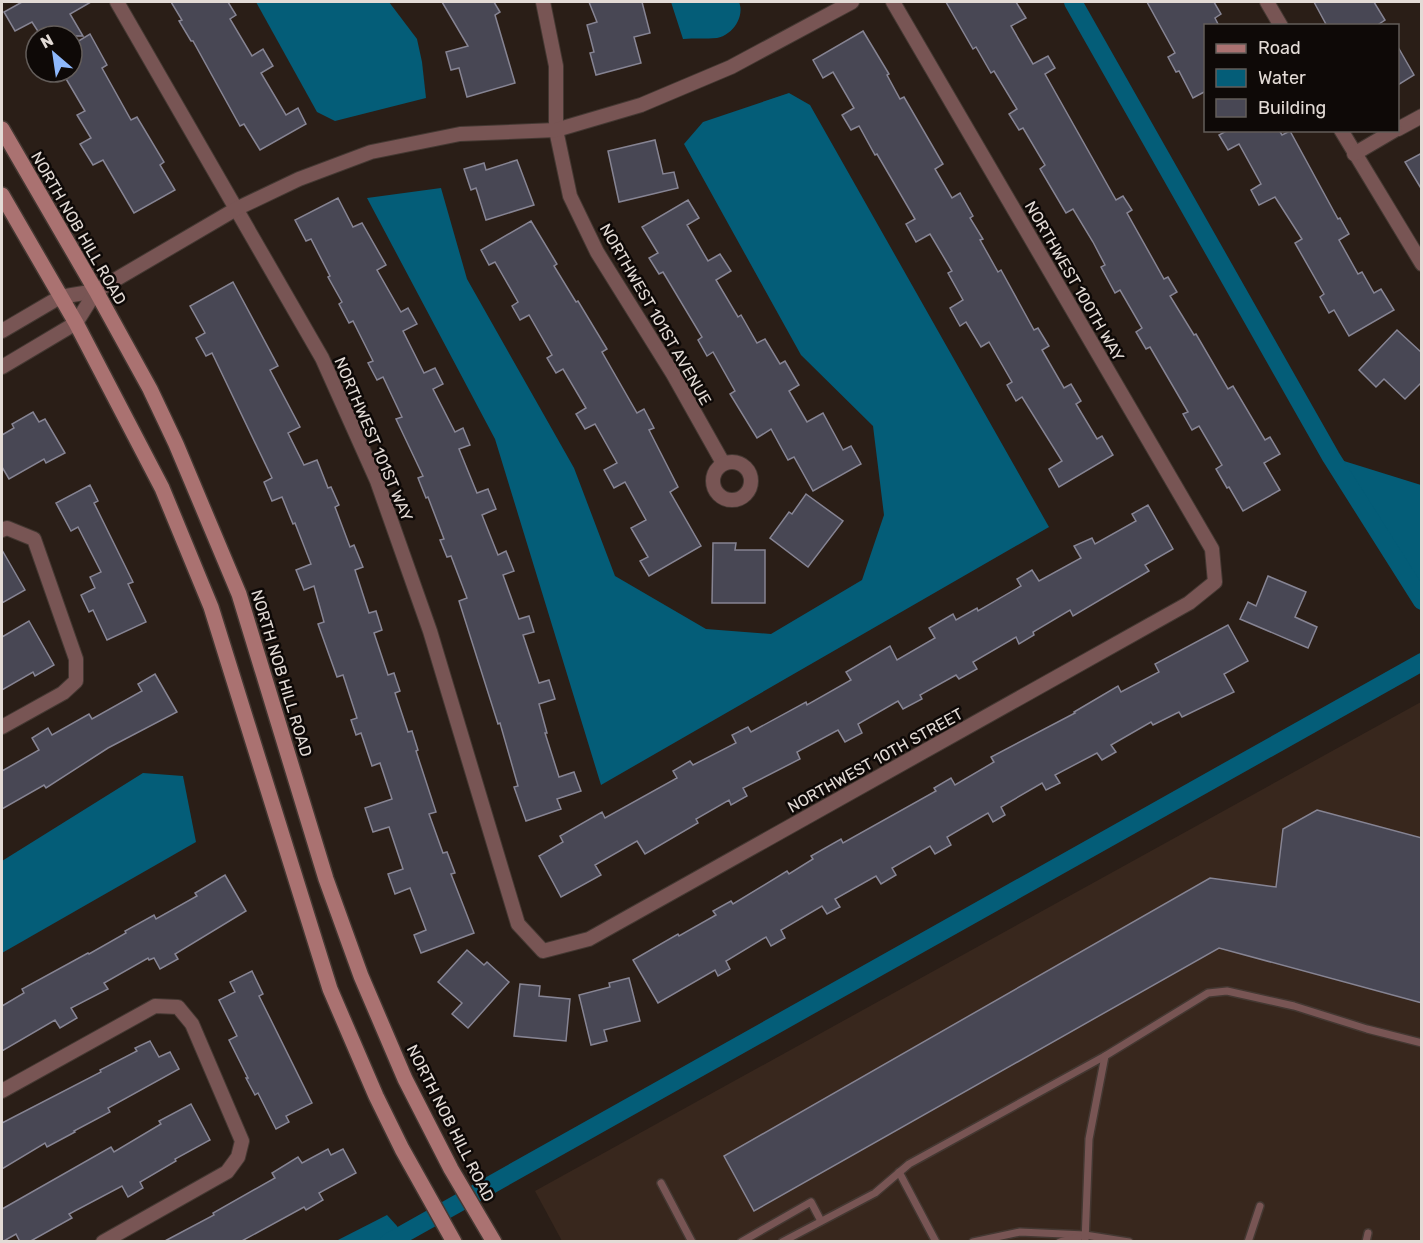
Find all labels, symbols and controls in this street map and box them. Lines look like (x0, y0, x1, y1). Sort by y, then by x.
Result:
north arrow (24, 24, 84, 84)
legend (1204, 24, 1399, 132)
text: N (37, 30, 57, 52)
text: Road (1258, 37, 1301, 59)
text: Water (1258, 67, 1306, 89)
text: Building (1258, 97, 1326, 119)
street label: NORTH NOB HILL ROAD (27, 148, 130, 308)
street label: NORTHWEST 100TH WAY (1021, 198, 1128, 365)
street label: NORTHWEST 101ST AVENUE (596, 220, 715, 408)
street label: NORTHWEST 101ST WAY (330, 354, 417, 524)
street label: NORTH NOB HILL ROAD (247, 587, 316, 759)
street label: NORTHWEST 10TH STREET (784, 704, 966, 817)
street label: NORTH NOB HILL ROAD (403, 1042, 498, 1205)

